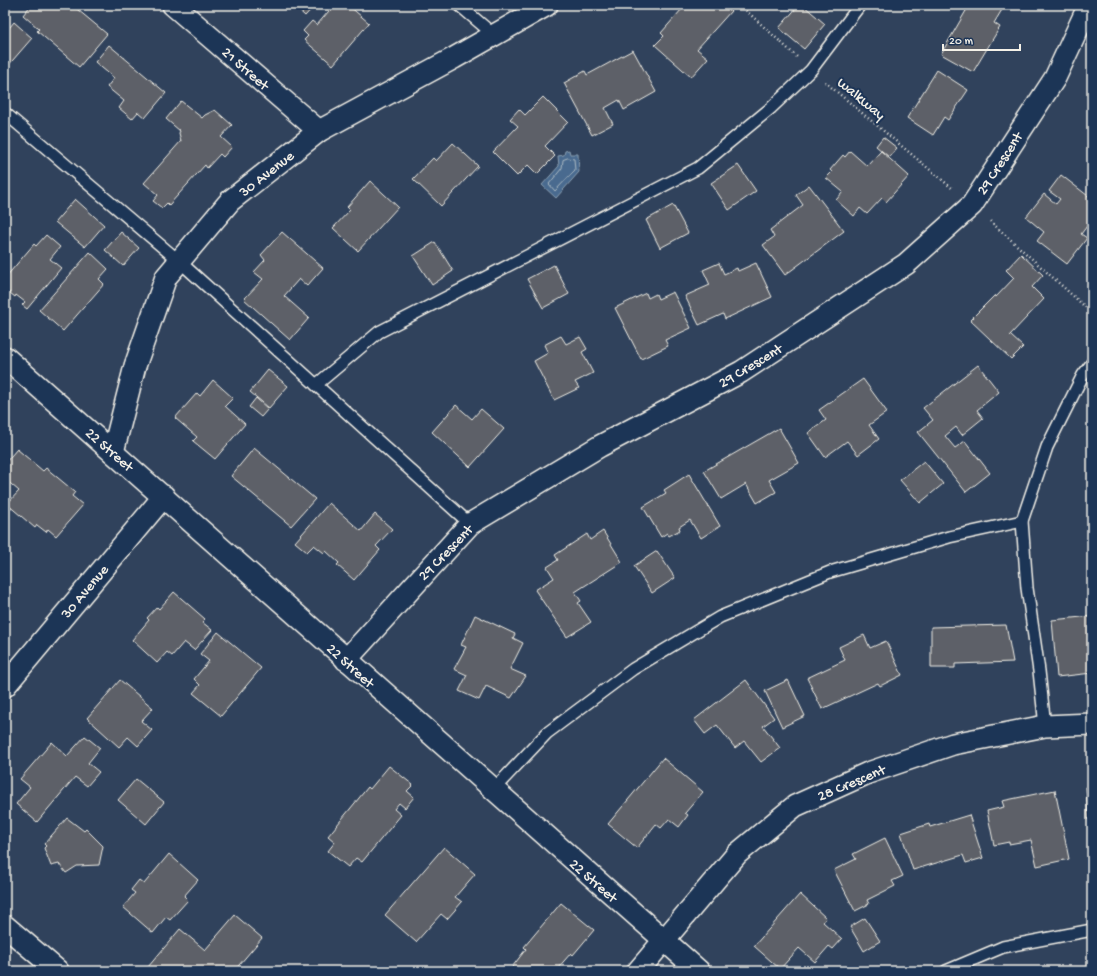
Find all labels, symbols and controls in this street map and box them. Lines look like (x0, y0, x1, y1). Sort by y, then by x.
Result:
scale bar (943, 26, 1020, 52)
text: 20 m (949, 35, 974, 49)
street label: 21 Street (217, 44, 274, 96)
street label: walkway (833, 74, 889, 125)
street label: 29 Crescent (974, 128, 1029, 199)
street label: 30 Avenue (235, 147, 299, 202)
street label: 29 Crescent (716, 340, 788, 393)
street label: 22 Street (81, 425, 138, 478)
street label: 29 Crescent (415, 520, 479, 585)
street label: 30 Avenue (57, 561, 113, 624)
street label: 22 Street (322, 640, 379, 694)
street label: 28 Crescent (815, 761, 890, 806)
street label: 22 Street (565, 856, 622, 909)

